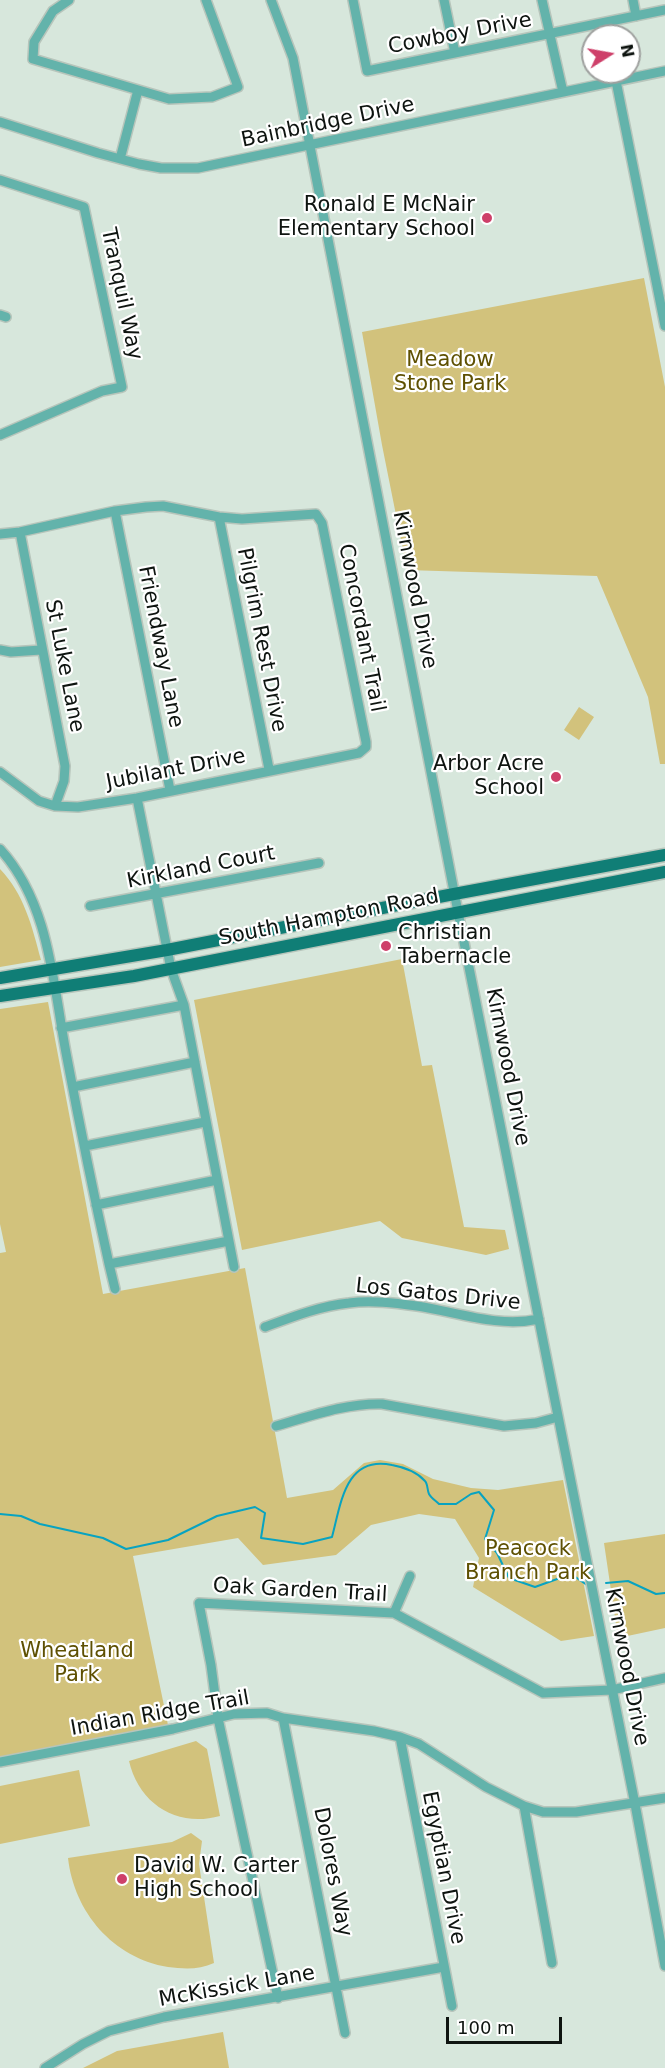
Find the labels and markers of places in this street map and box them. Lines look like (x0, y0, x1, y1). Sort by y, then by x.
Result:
place label: Ronald E McNair Elementary School (278, 193, 475, 243)
marker: Ronald E McNair Elementary School (480, 211, 494, 225)
place label: Arbor Acre School (433, 752, 544, 802)
marker: Arbor Acre School (549, 770, 563, 784)
place label: Christian Tabernacle (398, 921, 511, 971)
marker: Christian Tabernacle (379, 939, 393, 953)
place label: David W. Carter High School (134, 1854, 299, 1904)
marker: David W. Carter High School (115, 1872, 129, 1886)

